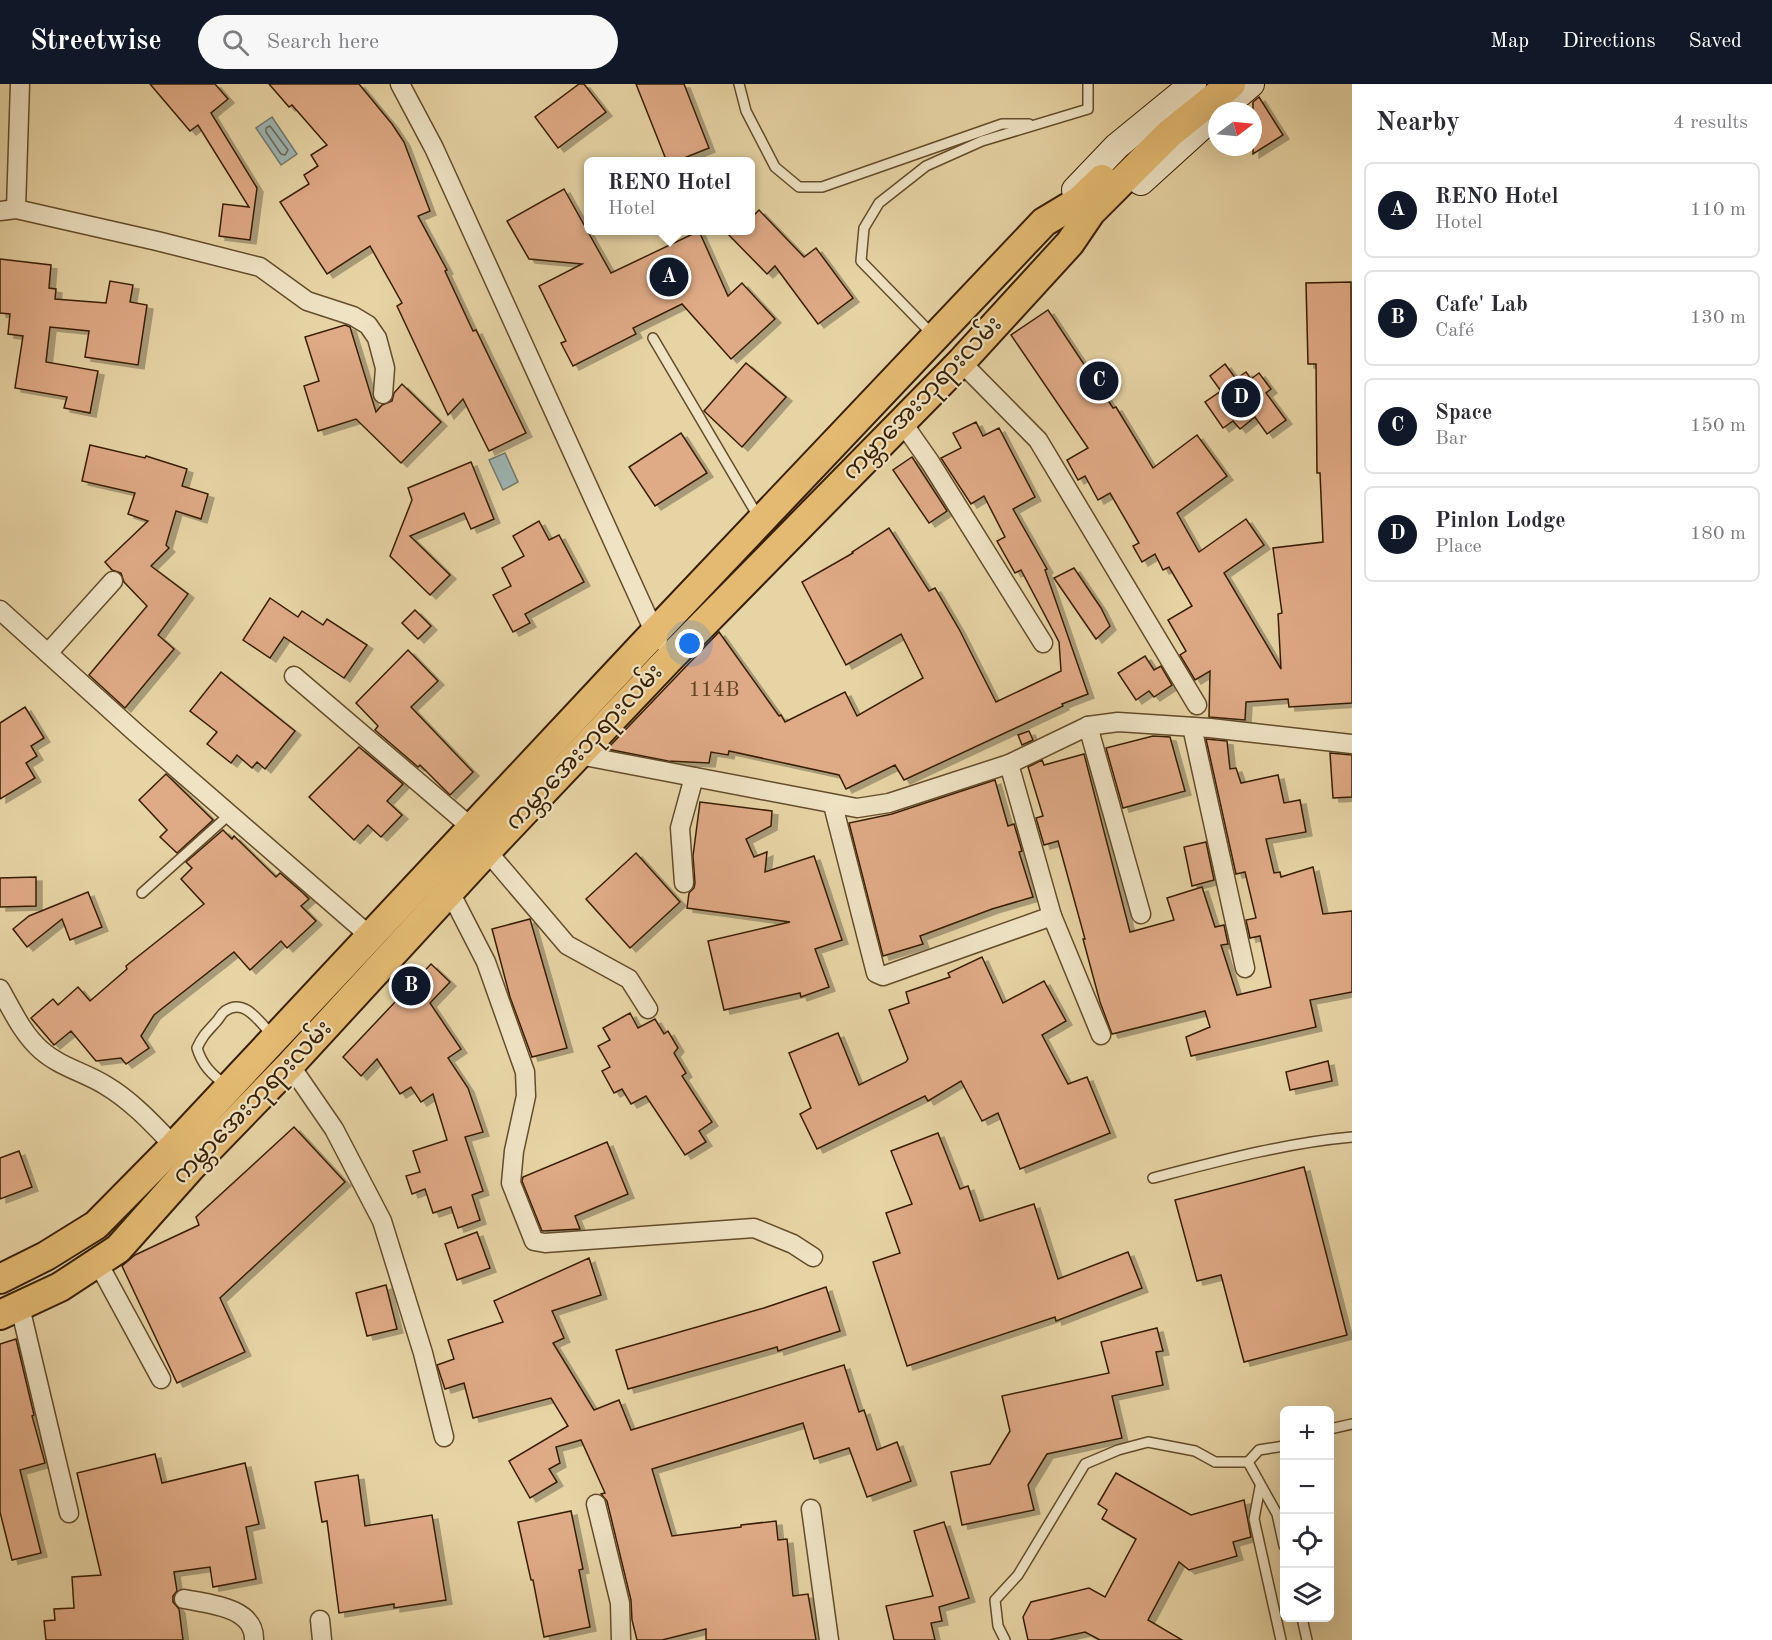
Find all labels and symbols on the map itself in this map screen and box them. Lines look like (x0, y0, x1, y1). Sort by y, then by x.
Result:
north arrow (1208, 102, 1262, 156)
pin: A (650, 254, 688, 300)
street label: ကမ္ဘာအေးဘုရားလမ်း (835, 308, 1011, 489)
pin: C (1080, 358, 1118, 404)
pin: D (1222, 376, 1260, 420)
your location (675, 629, 704, 658)
street label: ကမ္ဘာအေးဘုရားလမ်း (498, 656, 671, 839)
house number: 114B (688, 680, 740, 701)
pin: B (392, 964, 430, 1008)
street label: ကမ္ဘာအေးဘုရားလမ်း (165, 1012, 341, 1193)

